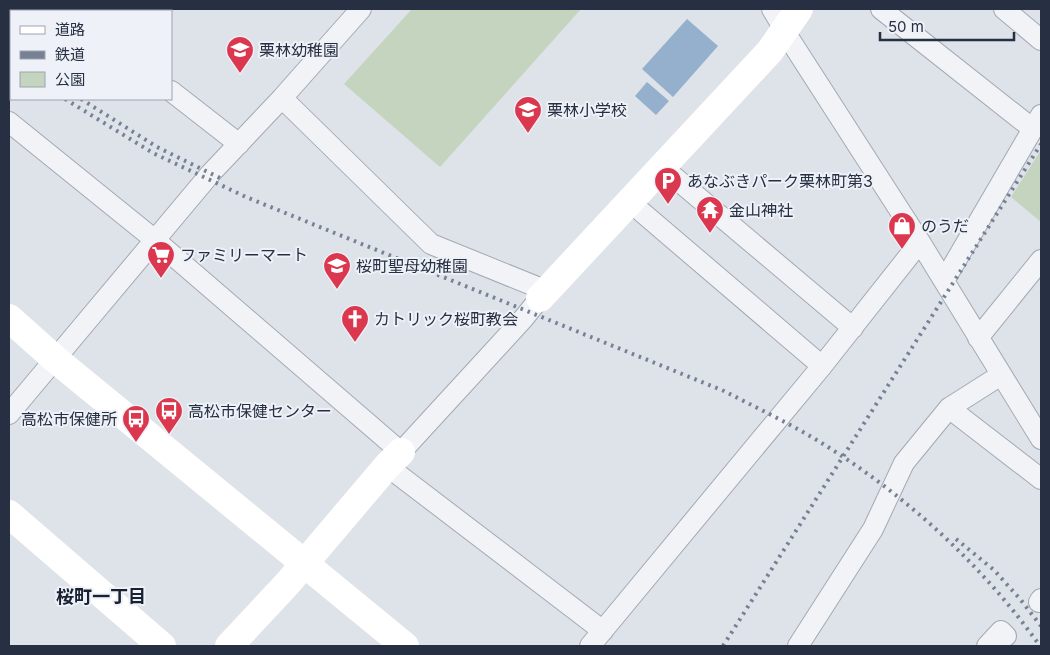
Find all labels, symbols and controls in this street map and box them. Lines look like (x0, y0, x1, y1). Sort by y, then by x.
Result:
legend (10, 10, 172, 100)
scale bar (880, 10, 1014, 42)
text: 50 m (888, 17, 924, 36)
text: 道路 (55, 20, 85, 39)
school or university icon: 栗林幼稚園 (225, 35, 255, 74)
place label: 栗林幼稚園 (259, 40, 339, 60)
text: 鉄道 (55, 45, 85, 64)
text: 公園 (55, 70, 85, 89)
school or university icon: 栗林小学校 (513, 95, 543, 134)
place label: 栗林小学校 (547, 100, 627, 120)
parking icon: あなぶきパーク栗林町第3 (653, 166, 683, 205)
place label: あなぶきパーク栗林町第3 (687, 171, 873, 191)
temple icon: 金山神社 (695, 195, 725, 234)
place label: 金山神社 (729, 200, 793, 220)
shop icon: のうだ (887, 211, 917, 250)
place label: のうだ (921, 216, 969, 236)
supermarket icon: ファミリーマート (146, 240, 176, 279)
place label: ファミリーマート (180, 245, 308, 265)
school or university icon: 桜町聖母幼稚園 (322, 251, 352, 290)
place label: 桜町聖母幼稚園 (356, 256, 468, 276)
church icon: カトリック桜町教会 (340, 304, 370, 343)
place label: カトリック桜町教会 (374, 309, 518, 329)
bus stop icon: 高松市保健センター (154, 396, 184, 435)
place label: 高松市保健センター (188, 401, 332, 421)
bus stop icon: 高松市保健所 (121, 404, 151, 443)
place label: 高松市保健所 (21, 409, 117, 429)
district label: 桜町一丁目 (56, 586, 146, 607)

